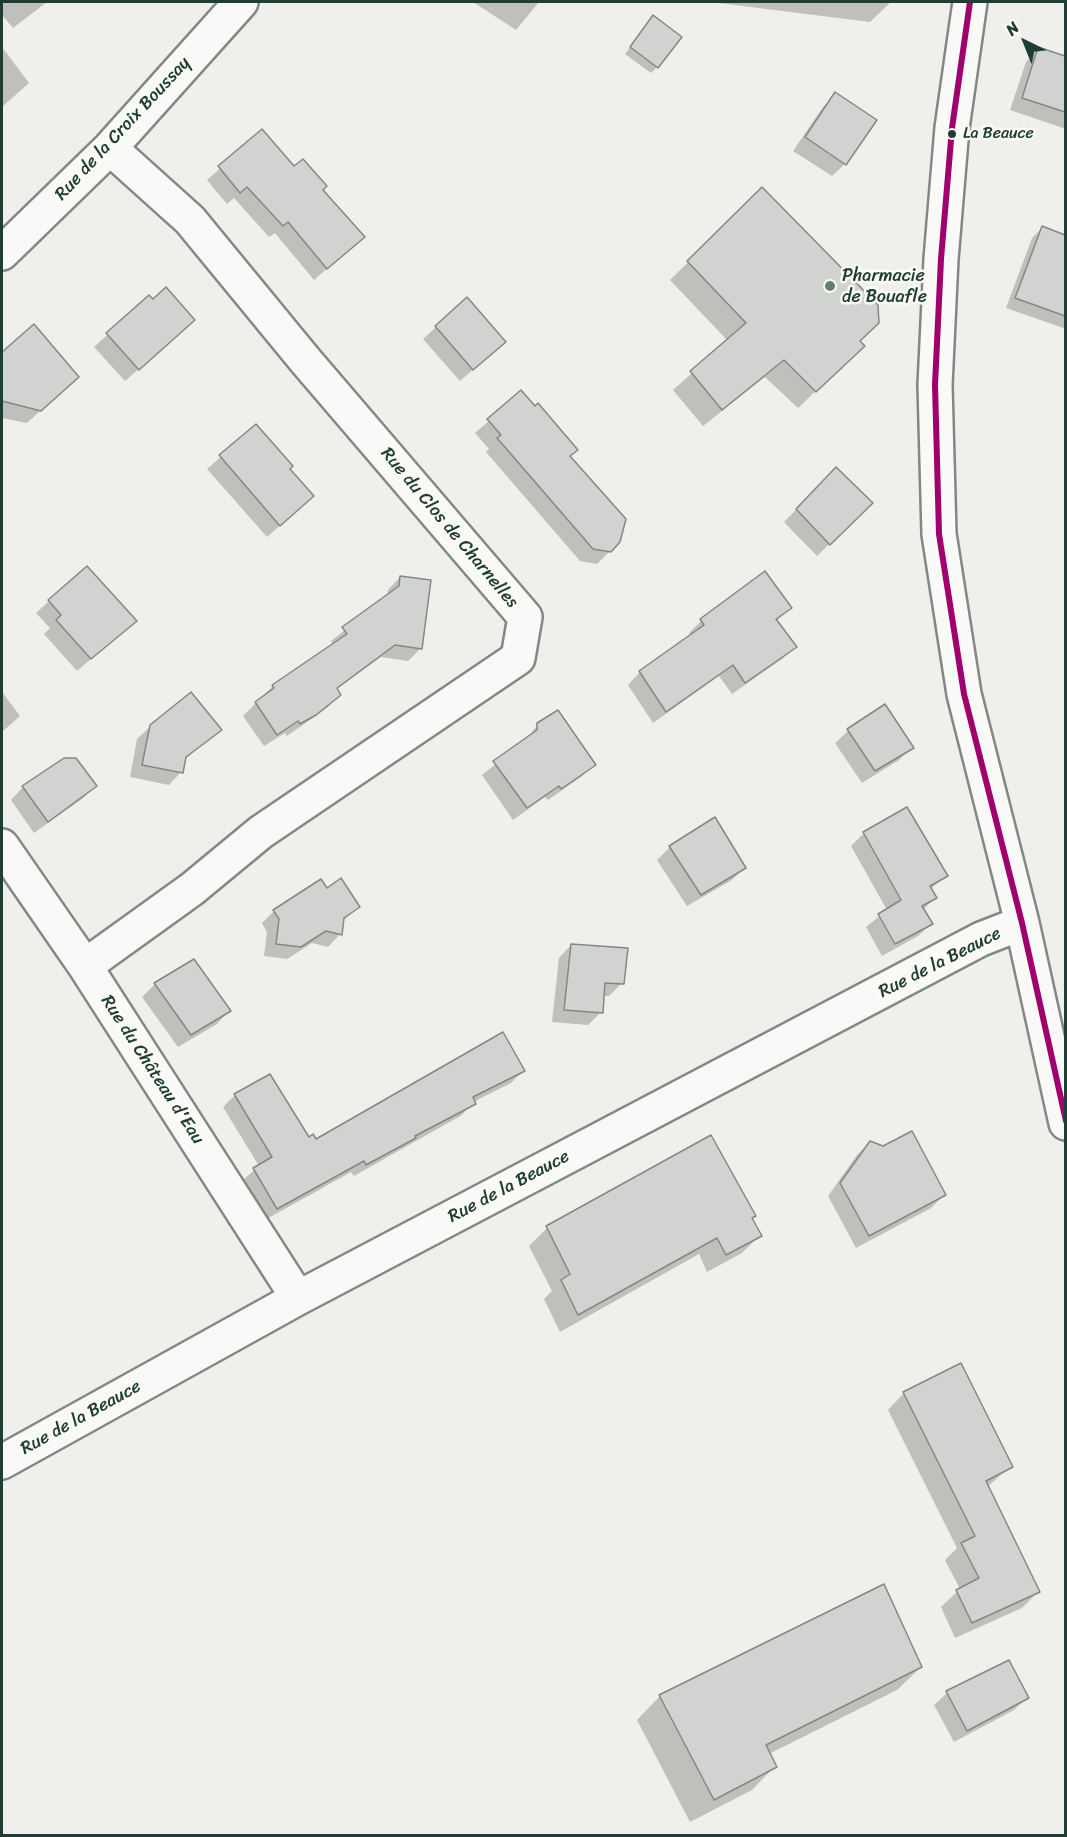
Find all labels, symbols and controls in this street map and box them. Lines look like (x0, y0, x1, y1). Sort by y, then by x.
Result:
north arrow (995, 12, 1055, 72)
text: N (998, 14, 1026, 43)
street label: Rue de la Croix Boussay (51, 53, 195, 205)
place label: La Beauce (963, 124, 1034, 144)
marker: La Beauce (946, 128, 958, 140)
place label: Pharmacie de Bouafle (842, 265, 927, 308)
marker: Pharmacie de Bouafle (823, 279, 837, 293)
street label: Rue du Clos de Charnelles (376, 443, 522, 613)
street label: Rue de la Beauce (875, 923, 1005, 1003)
street label: Rue du Château d'Eau (96, 991, 208, 1149)
street label: Rue de la Beauce (445, 1146, 573, 1228)
street label: Rue de la Beauce (17, 1376, 145, 1460)

